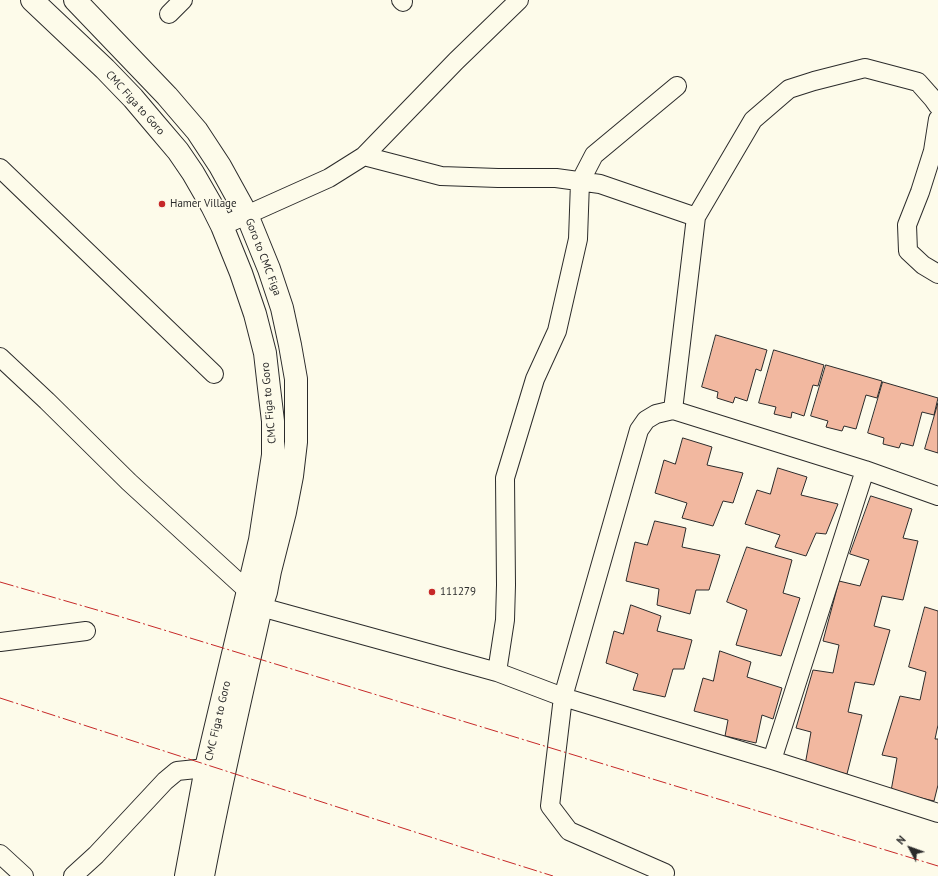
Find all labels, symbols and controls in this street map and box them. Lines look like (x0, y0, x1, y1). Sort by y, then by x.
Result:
street label: CMC Figa to Goro (103, 68, 167, 138)
place label: Hamer Village (170, 197, 237, 211)
marker: Hamer Village (157, 199, 167, 209)
street label: Goro to CMC Figa (242, 216, 284, 298)
street label: CMC Figa to Goro (259, 362, 279, 444)
place label: 111279 (440, 585, 476, 599)
marker: 111279 (427, 587, 437, 597)
street label: CMC Figa to Goro (202, 680, 234, 762)
north arrow (890, 828, 930, 868)
text: N (893, 833, 909, 847)

